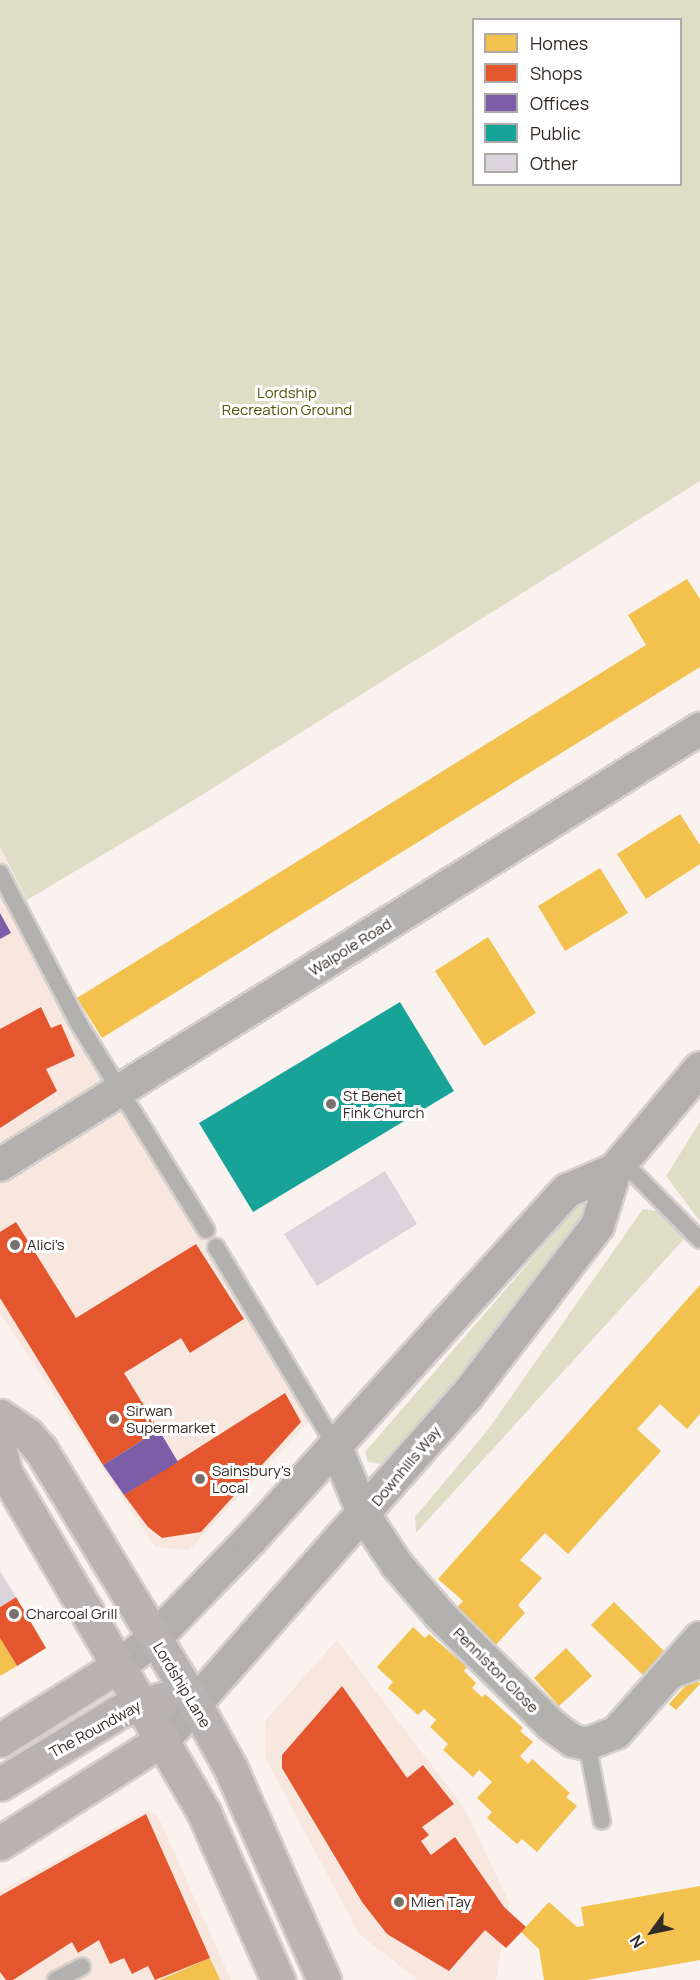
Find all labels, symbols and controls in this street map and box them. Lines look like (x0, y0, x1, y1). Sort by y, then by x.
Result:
legend (472, 18, 682, 186)
text: Homes (530, 31, 588, 55)
text: Shops (530, 61, 582, 85)
text: Offices (530, 91, 589, 115)
text: Public (530, 121, 581, 145)
text: Other (530, 151, 578, 175)
park label: Lordship Recreation Ground (222, 383, 352, 418)
street label: Walpole Road (305, 915, 395, 979)
place label: St Benet Fink Church (343, 1086, 424, 1121)
marker: St Benet Fink Church (324, 1097, 338, 1111)
place label: Alici’s (27, 1236, 65, 1254)
marker: Alici’s (8, 1238, 22, 1252)
place label: Sirwan Supermarket (126, 1401, 216, 1436)
marker: Sirwan Supermarket (107, 1412, 121, 1426)
street label: Downhills Way (367, 1422, 445, 1510)
place label: Sainsbury's Local (212, 1461, 291, 1496)
marker: Sainsbury's Local (193, 1472, 207, 1486)
place label: Charcoal Grill (26, 1605, 118, 1623)
marker: Charcoal Grill (7, 1607, 21, 1621)
street label: Penniston Close (450, 1624, 542, 1716)
street label: Lordship Lane (149, 1639, 215, 1731)
street label: The Roundway (46, 1697, 144, 1761)
place label: Mien Tay (411, 1893, 471, 1911)
marker: Mien Tay (392, 1895, 406, 1909)
north arrow (622, 1902, 682, 1962)
text: N (625, 1931, 649, 1953)

